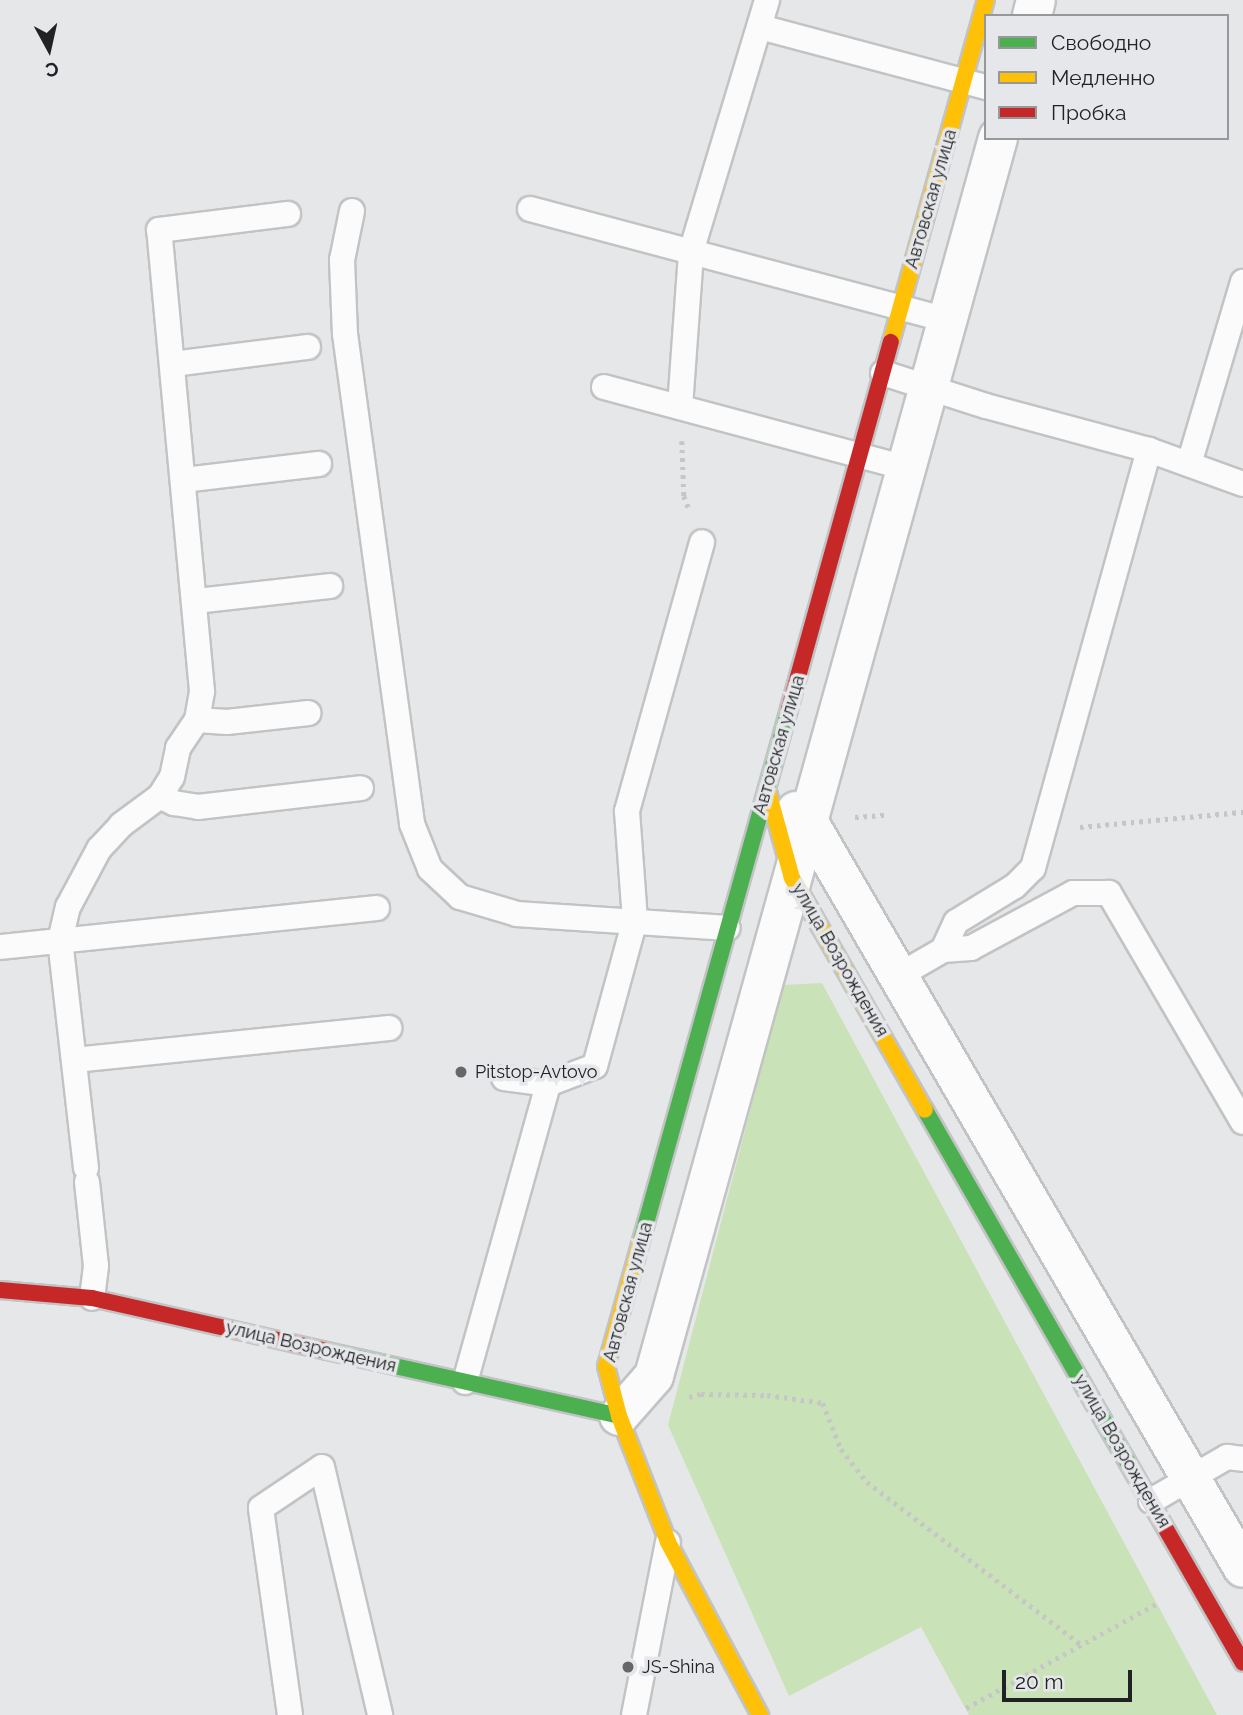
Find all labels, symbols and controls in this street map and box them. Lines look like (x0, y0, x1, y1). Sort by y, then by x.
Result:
north arrow (14, 14, 84, 84)
legend (984, 14, 1229, 140)
text: Свободно (1051, 30, 1151, 55)
text: С (44, 58, 60, 82)
text: Медленно (1051, 65, 1155, 90)
text: Пробка (1051, 100, 1127, 125)
street label: Автовская улица (901, 127, 961, 271)
street label: Автовская улица (749, 673, 809, 817)
street label: улица Возрождения (787, 879, 893, 1041)
place label: Pitstop-Avtovo (475, 1061, 597, 1083)
marker: Pitstop-Avtovo (453, 1064, 469, 1080)
street label: Автовская улица (599, 1219, 657, 1365)
street label: улица Возрождения (224, 1317, 398, 1377)
street label: улица Возрождения (1069, 1370, 1175, 1532)
place label: JS-Shina (642, 1656, 715, 1678)
scale bar (1005, 1656, 1134, 1700)
marker: JS-Shina (620, 1659, 636, 1675)
text: 20 m (1015, 1669, 1063, 1694)

